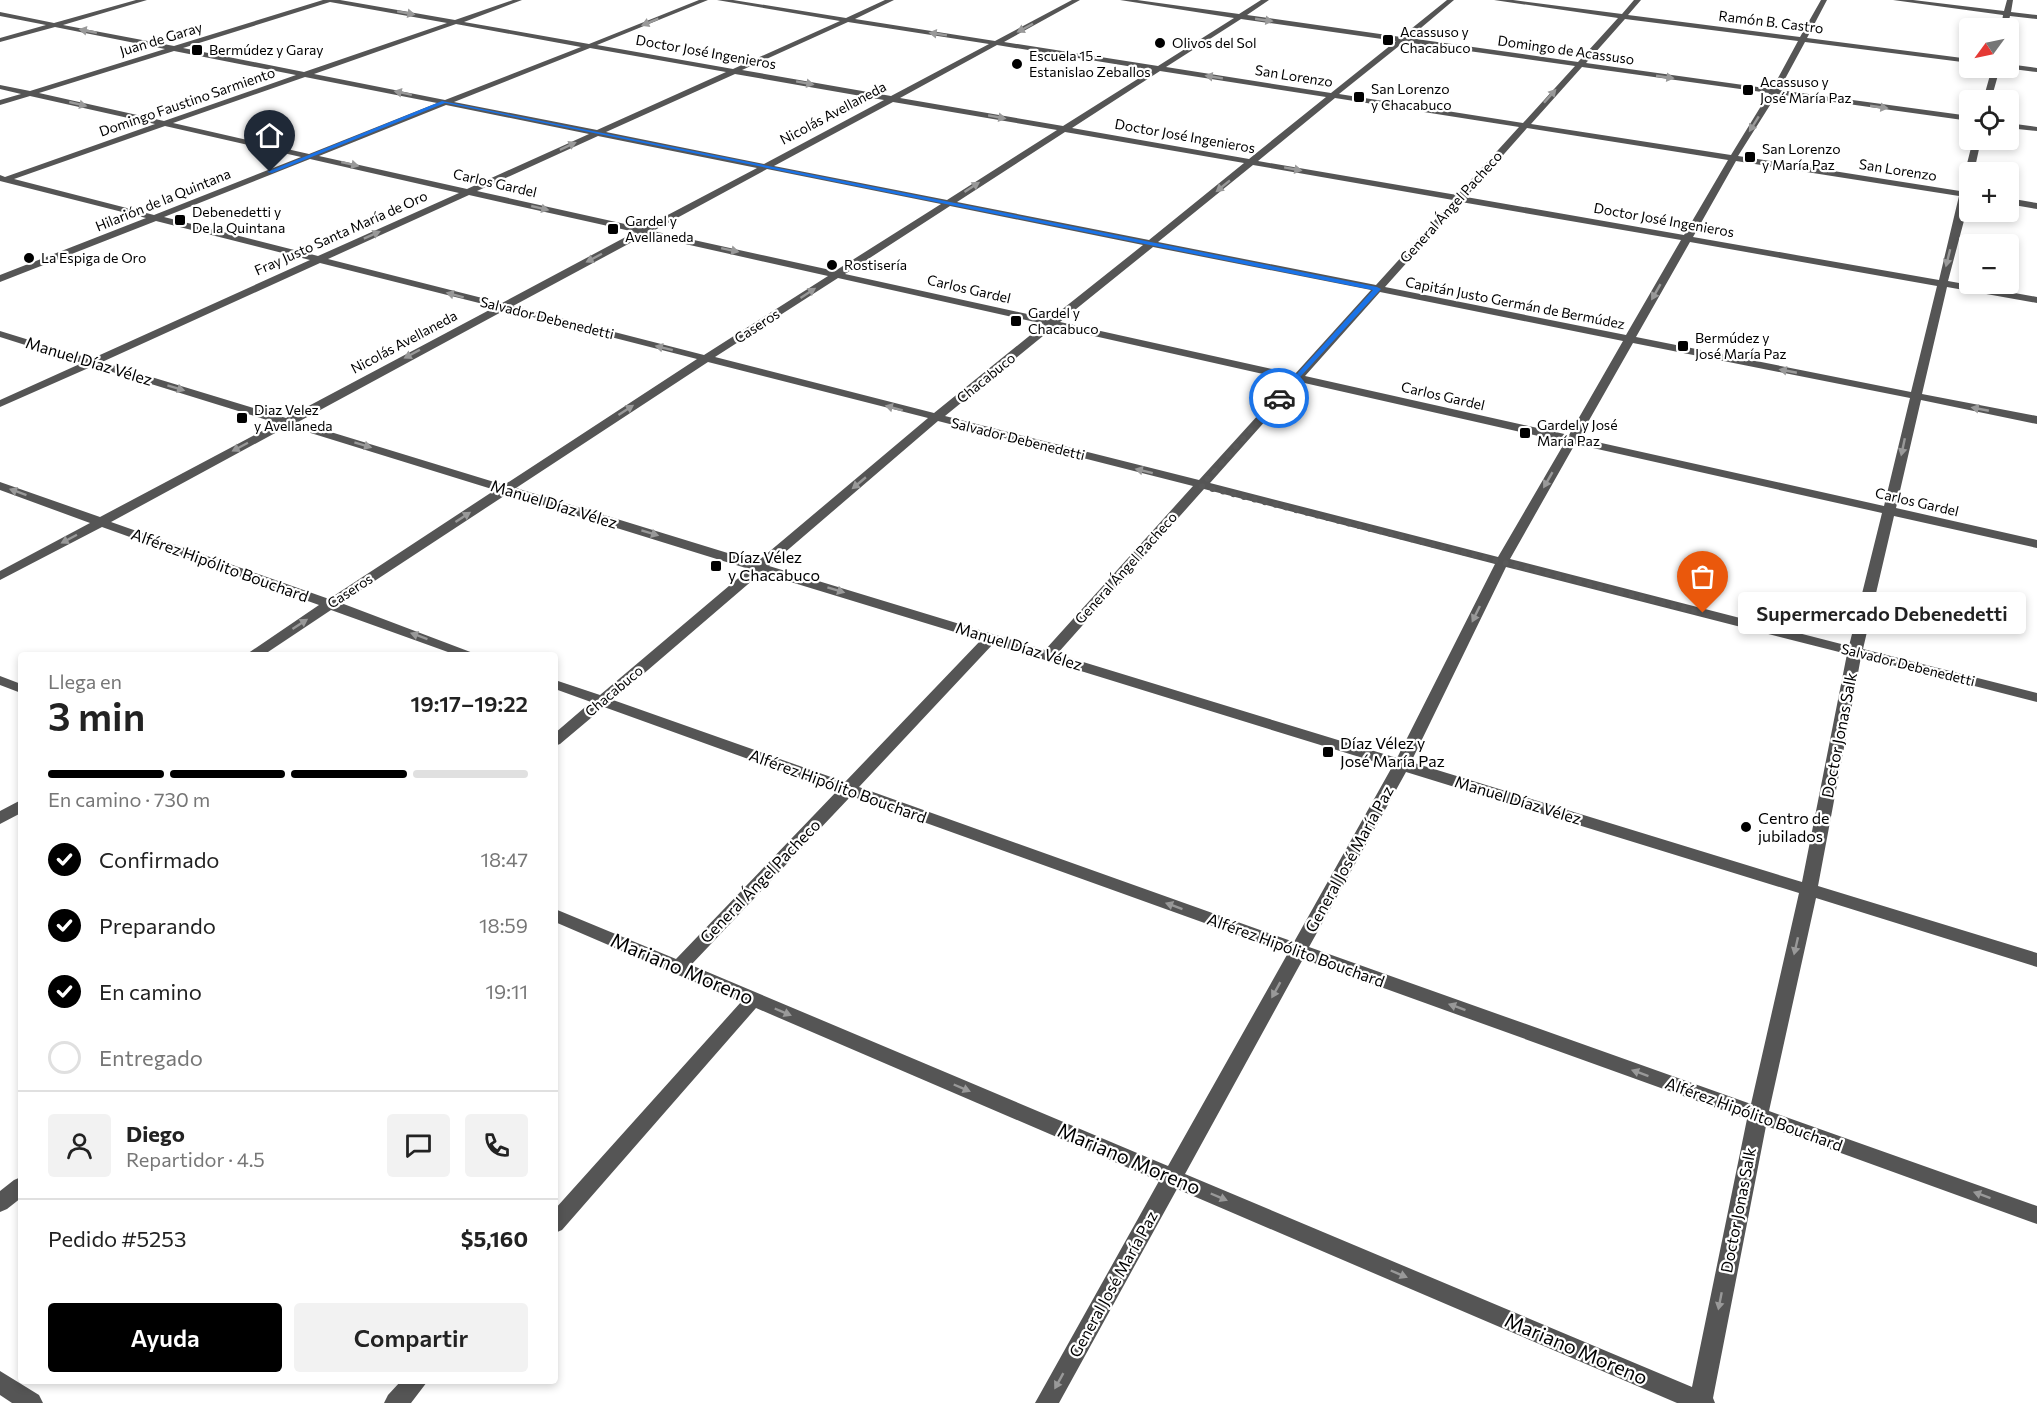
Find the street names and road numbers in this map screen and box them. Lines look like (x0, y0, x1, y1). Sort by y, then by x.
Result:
street label: Ramón B. Castro (1718, 7, 1825, 36)
street label: Juan de Garay (117, 18, 204, 59)
street label: Doctor José Ingenieros (635, 31, 778, 72)
street label: Domingo de Acassuso (1497, 31, 1636, 68)
street label: San Lorenzo (1254, 61, 1334, 90)
street label: Domingo Faustino Sarmiento (97, 63, 277, 140)
street label: Nicolás Avellaneda (777, 77, 889, 148)
street label: Doctor José Ingenieros (1114, 115, 1257, 156)
street label: General Ángel Pacheco (1396, 147, 1505, 266)
street label: San Lorenzo (1858, 155, 1938, 184)
street label: Hilarión de la Quintana (93, 165, 233, 234)
street label: Carlos Gardel (452, 165, 539, 200)
street label: Fray Justo Santa María de Oro (252, 187, 430, 278)
street label: Doctor José Ingenieros (1593, 199, 1736, 240)
street label: Carlos Gardel (926, 271, 1013, 306)
street label: Capitán Justo Germán de Bermúdez (1404, 273, 1626, 332)
street label: Salvador Debenedetti (478, 293, 616, 342)
street label: Caseros (731, 305, 783, 346)
street label: Nicolás Avellaneda (348, 306, 460, 377)
street label: Manuel Díaz Vélez (24, 332, 155, 389)
street label: Chacabuco (953, 349, 1018, 406)
street label: Carlos Gardel (1400, 378, 1487, 413)
street label: Salvador Debenedetti (949, 414, 1087, 463)
street label: Manuel Díaz Vélez (489, 475, 620, 532)
street label: Carlos Gardel (1874, 484, 1961, 519)
street label: General Ángel Pacheco (1071, 508, 1180, 627)
street label: Alférez Hipólito Bouchard (129, 524, 311, 605)
street label: Caseros (324, 570, 376, 611)
street label: Manuel Díaz Vélez (954, 617, 1085, 674)
street label: Salvador Debenedetti (1839, 640, 1977, 689)
street label: Chacabuco (581, 661, 646, 720)
street label: Doctor Jonas Salk (1817, 670, 1860, 799)
street label: Alférez Hipólito Bouchard (747, 745, 929, 826)
street label: Manuel Díaz Vélez (1453, 771, 1584, 828)
street label: General José María Paz (1300, 782, 1397, 935)
street label: General Ángel Pacheco (695, 815, 824, 947)
street label: Alférez Hipólito Bouchard (1205, 909, 1387, 990)
street label: Mariano Moreno (607, 927, 757, 1009)
street label: Alférez Hipólito Bouchard (1663, 1073, 1845, 1154)
street label: Mariano Moreno (1054, 1117, 1204, 1199)
street label: Doctor Jonas Salk (1716, 1145, 1759, 1274)
street label: General José María Paz (1064, 1207, 1161, 1360)
street label: Mariano Moreno (1501, 1307, 1651, 1389)

